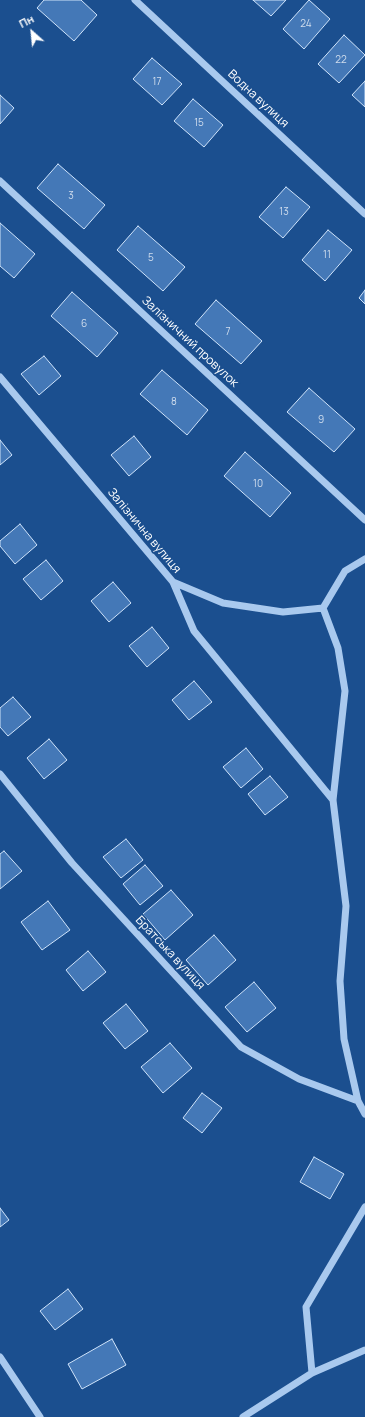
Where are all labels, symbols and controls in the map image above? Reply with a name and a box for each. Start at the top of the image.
text: Пн [16,11,36,31]
north arrow [12,12,52,52]
house number: 24 [300,18,312,30]
house number: 22 [335,54,347,66]
street label: Водна вулиця [225,67,291,131]
house number: 17 [153,76,161,88]
house number: 15 [194,117,204,129]
house number: 3 [68,190,74,202]
house number: 13 [279,206,289,218]
house number: 11 [323,249,331,261]
house number: 5 [148,252,154,264]
street label: Залізничний провулок [139,294,241,390]
house number: 6 [81,318,87,330]
house number: 7 [225,326,231,338]
house number: 8 [171,396,177,408]
house number: 9 [318,414,324,426]
house number: 10 [253,478,263,490]
street label: Залізнична вулиця [104,486,184,576]
street label: Братська вулиця [132,913,208,993]

